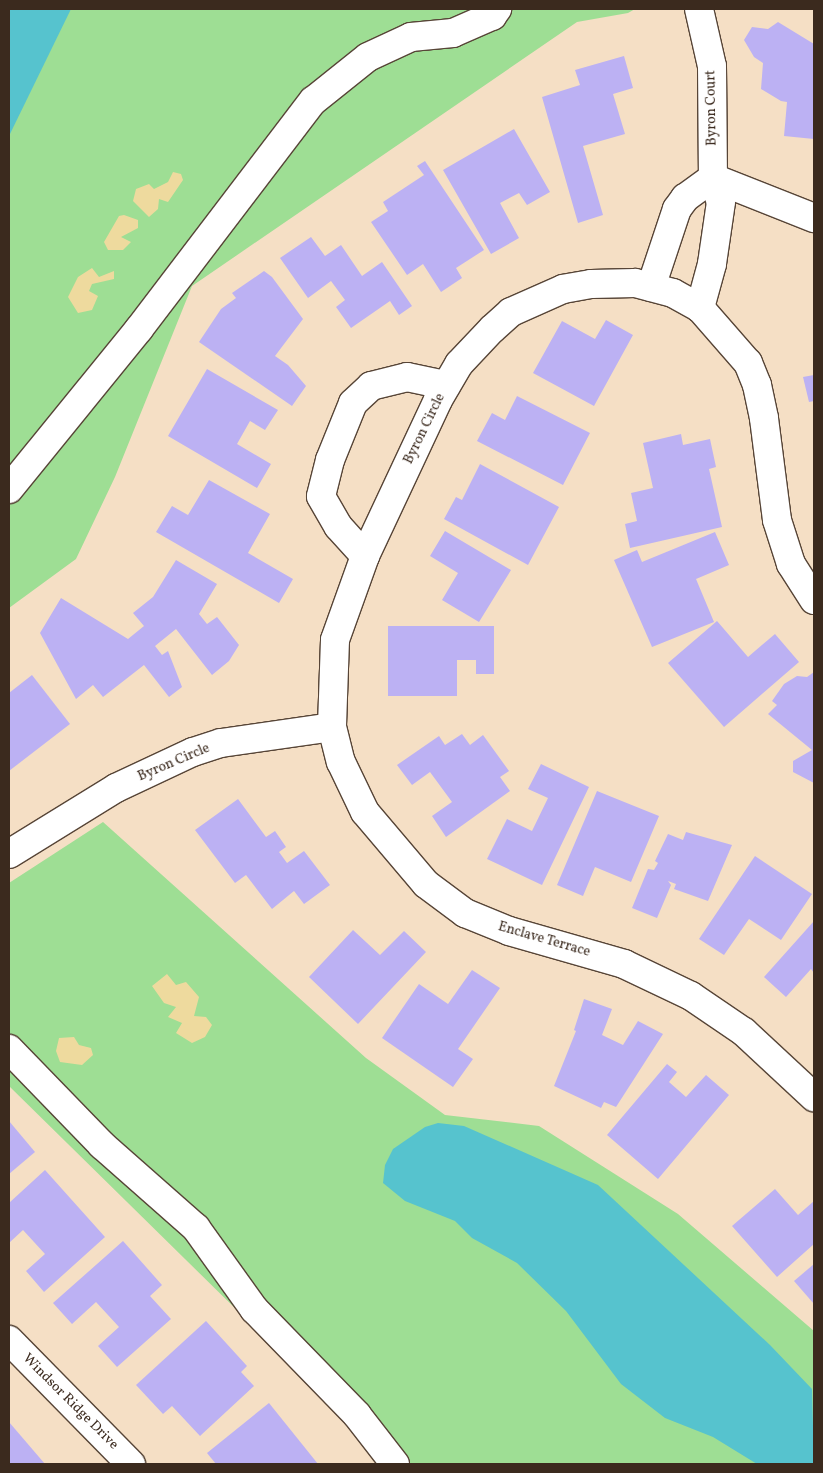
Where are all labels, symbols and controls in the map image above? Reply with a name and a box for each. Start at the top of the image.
street label: Byron Court [703,70,721,146]
street label: Byron Circle [401,391,449,467]
street label: Byron Circle [135,740,213,786]
street label: Enclave Terrace [496,919,592,961]
street label: Windsor Ridge Drive [19,1351,121,1453]

